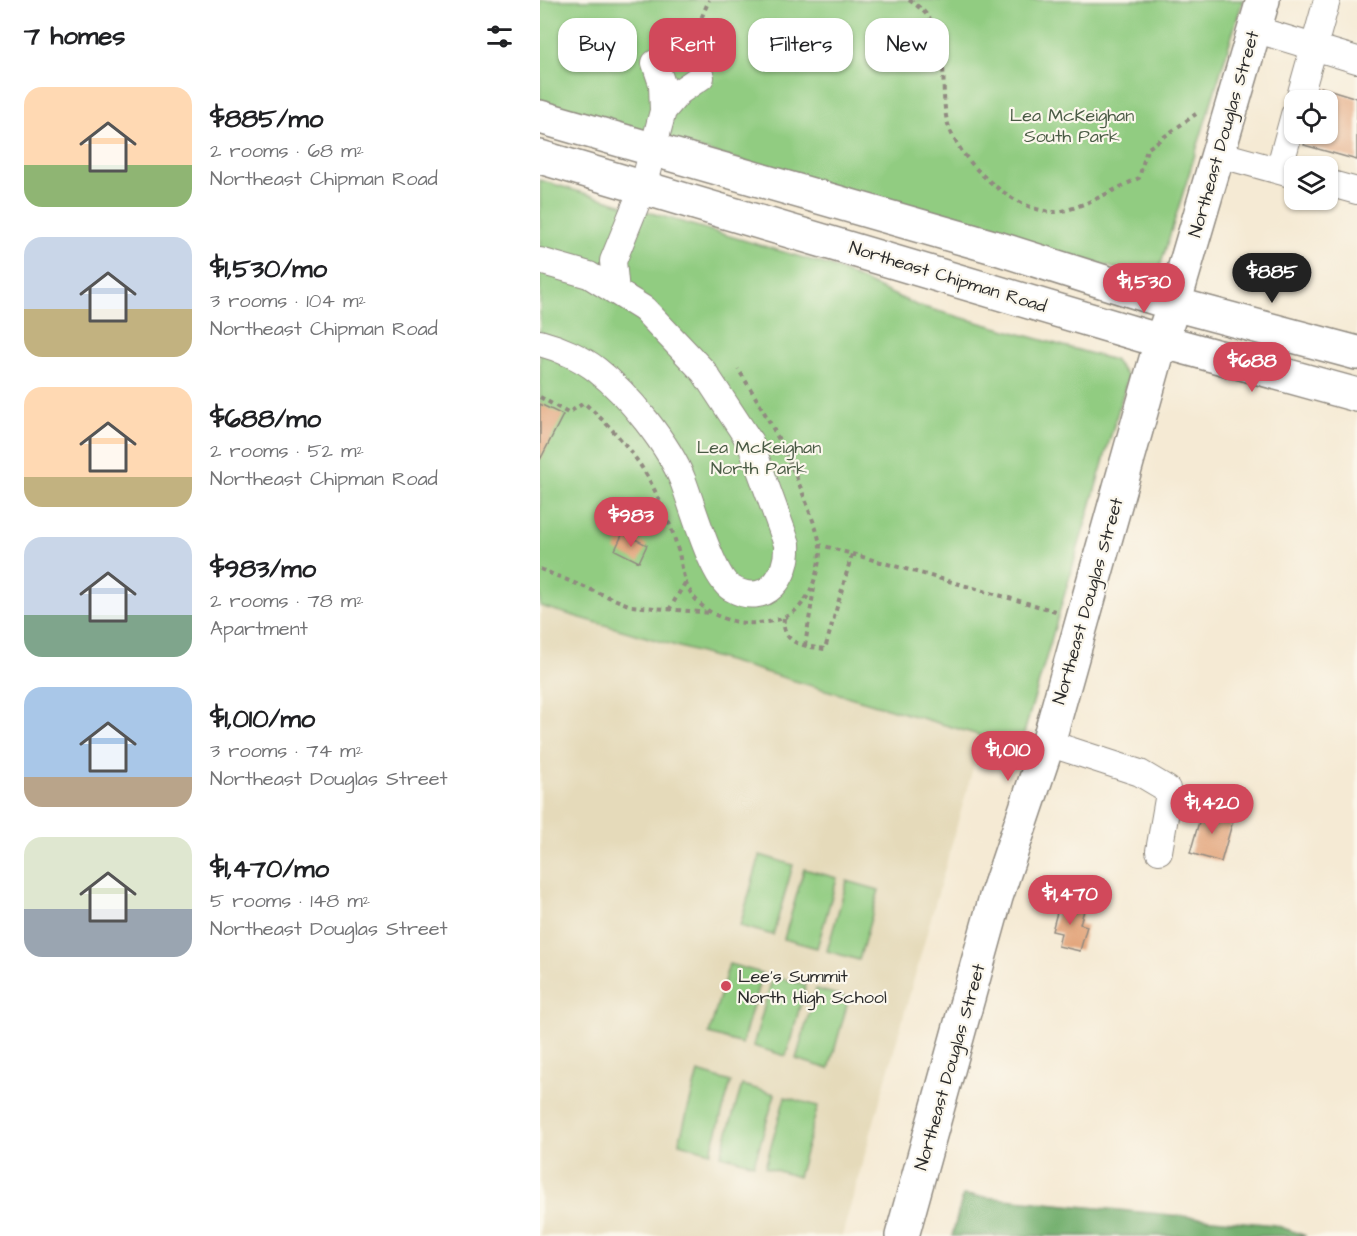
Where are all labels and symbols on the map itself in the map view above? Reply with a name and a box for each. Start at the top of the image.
street label: Northeast Douglas Street [1182,27,1267,241]
park label: Lea McKeighan South Park [1010,103,1134,149]
street label: Northeast Chipman Road [846,235,1050,319]
pin: $885 [1236,253,1308,304]
pin: $1,530 [1095,263,1193,314]
pin: $688 [1216,342,1288,393]
park label: Lea McKeighan North Park [697,435,821,481]
street label: Northeast Douglas Street [1046,494,1131,708]
pin: $983 [595,497,667,548]
pin: $1,010 [959,731,1057,782]
pin: $1,420 [1163,784,1261,835]
pin: $1,470 [1021,875,1119,926]
street label: Northeast Douglas Street [908,960,993,1174]
place label: Lee's Summit North High School [738,964,887,1011]
marker: Lee's Summit North High School [719,979,733,993]

